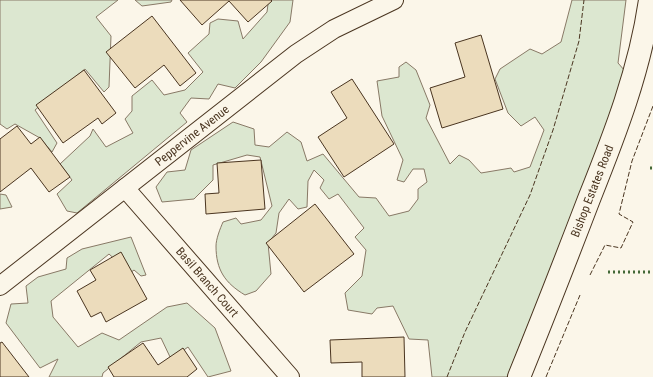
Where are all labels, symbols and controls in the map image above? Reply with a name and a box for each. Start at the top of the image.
street label: Peppervine Avenue [152,102,232,169]
street label: Bishop Estates Road [568,143,617,239]
street label: Basil Branch Court [173,244,242,320]

